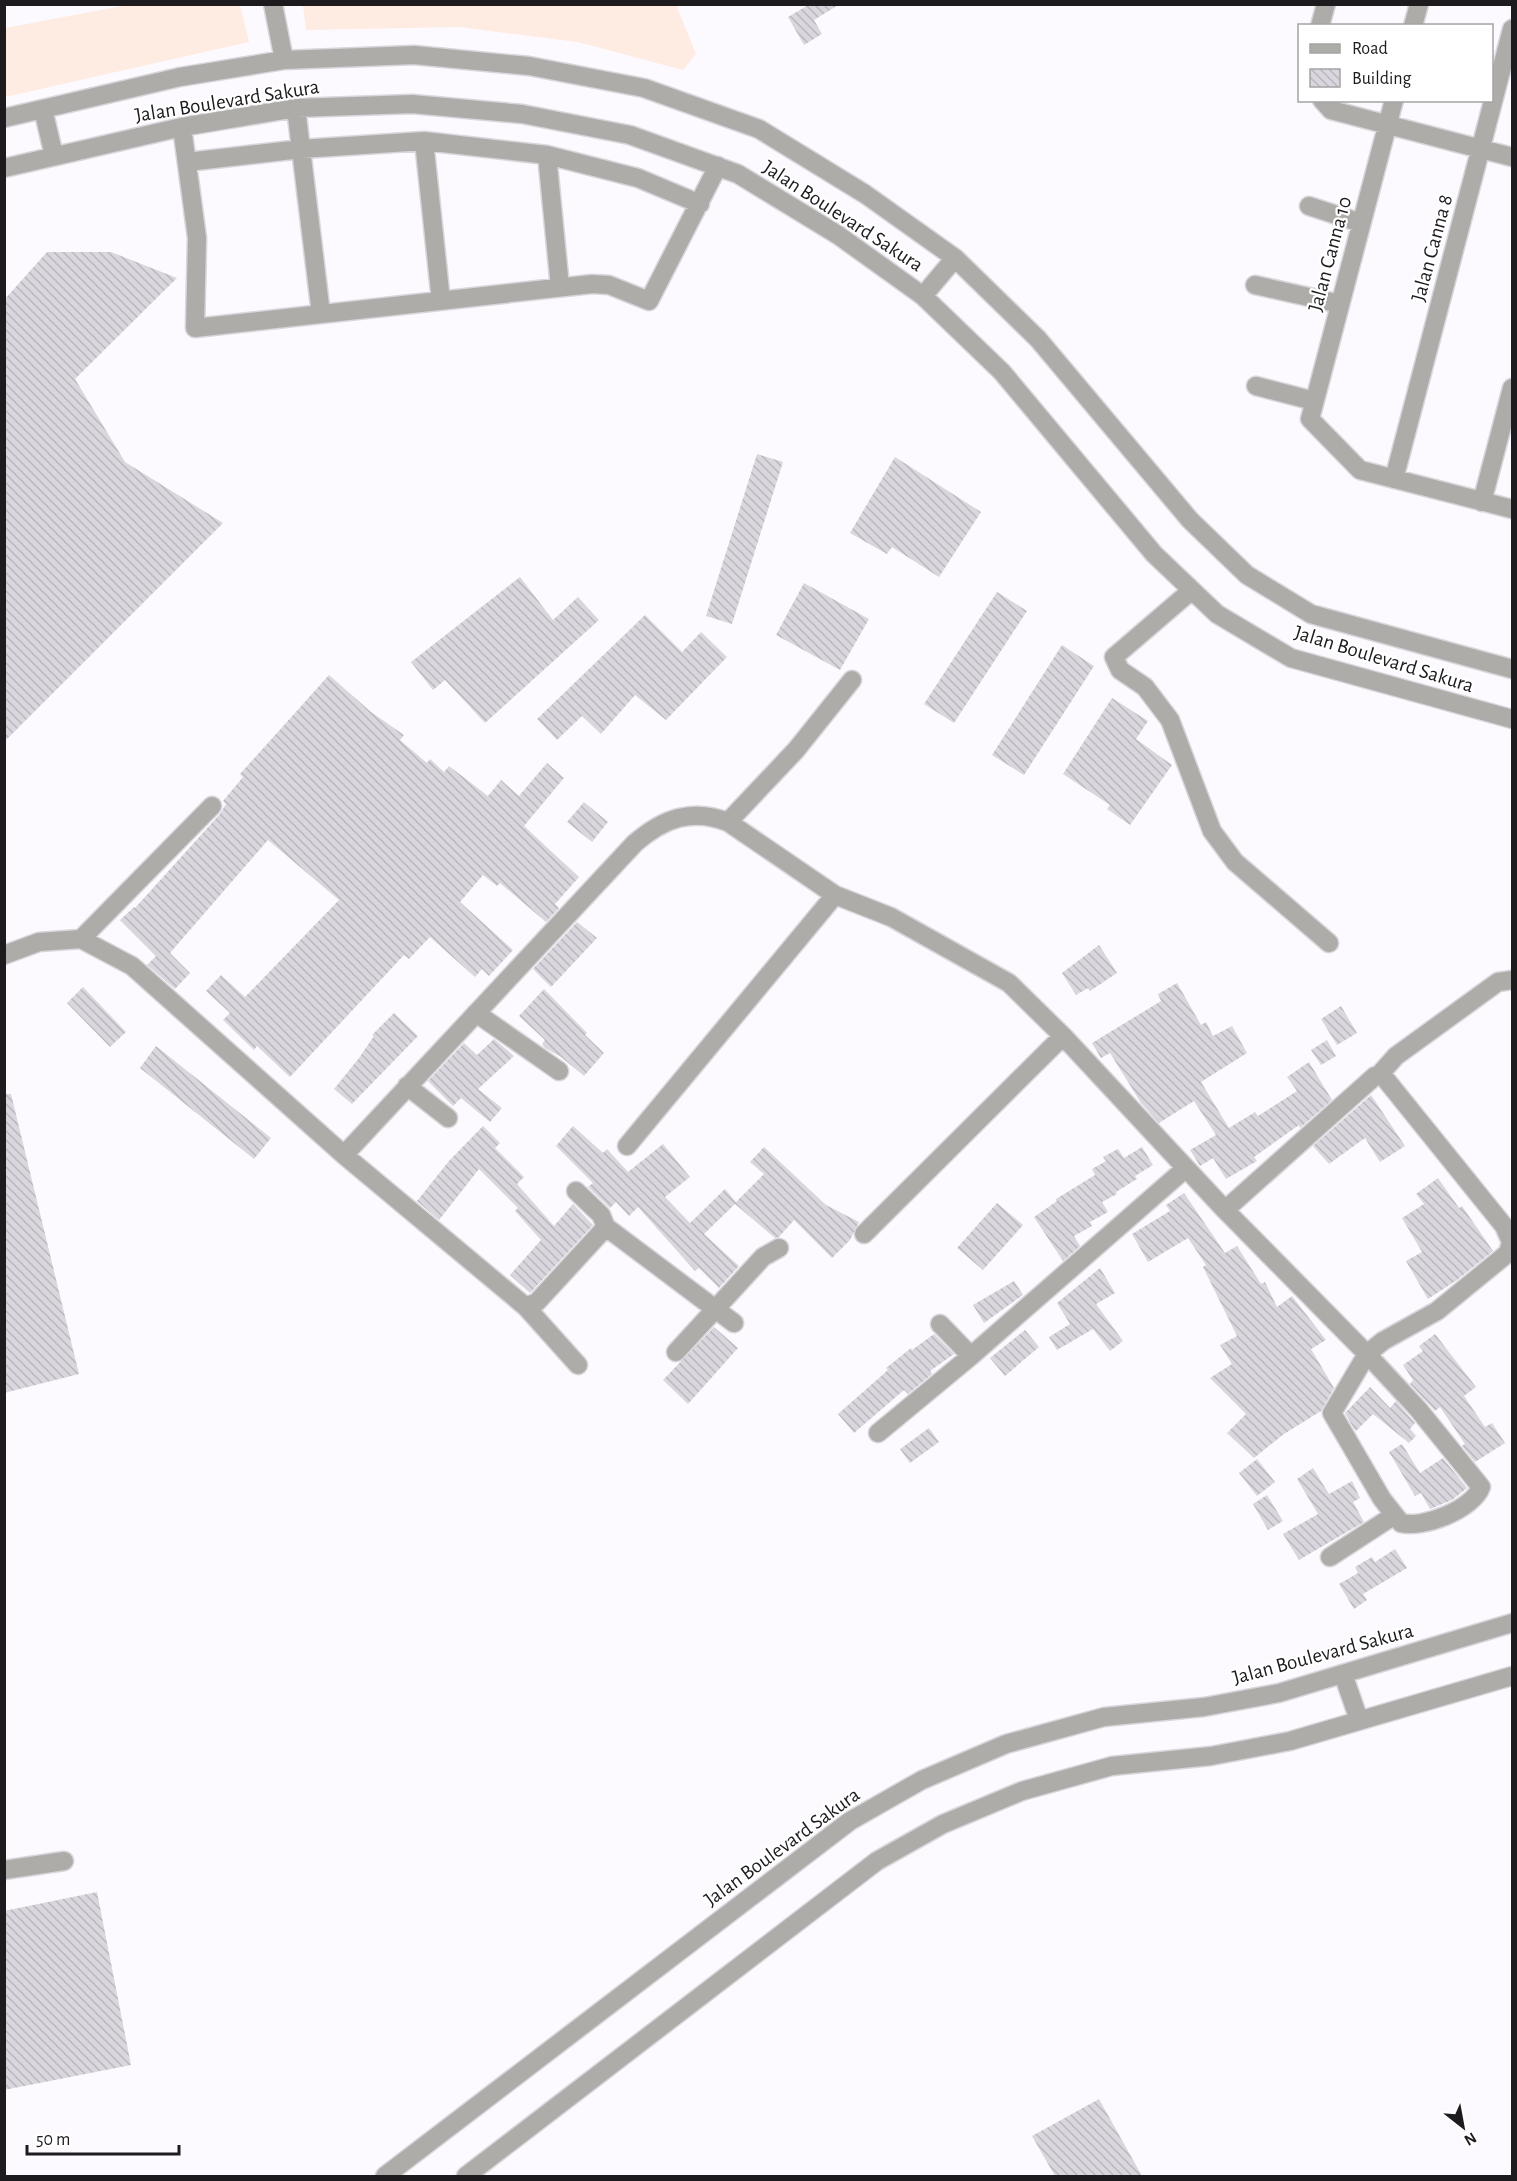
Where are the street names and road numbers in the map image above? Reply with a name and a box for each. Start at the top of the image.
street label: Jalan Boulevard Sakura [133,76,321,126]
street label: Jalan Boulevard Sakura [759,156,927,276]
street label: Jalan Canna 8 [1408,192,1456,304]
street label: Jalan Canna 10 [1305,194,1355,314]
street label: Jalan Boulevard Sakura [1292,622,1476,696]
street label: Jalan Boulevard Sakura [1230,1620,1416,1688]
street label: Jalan Boulevard Sakura [700,1784,864,1910]

